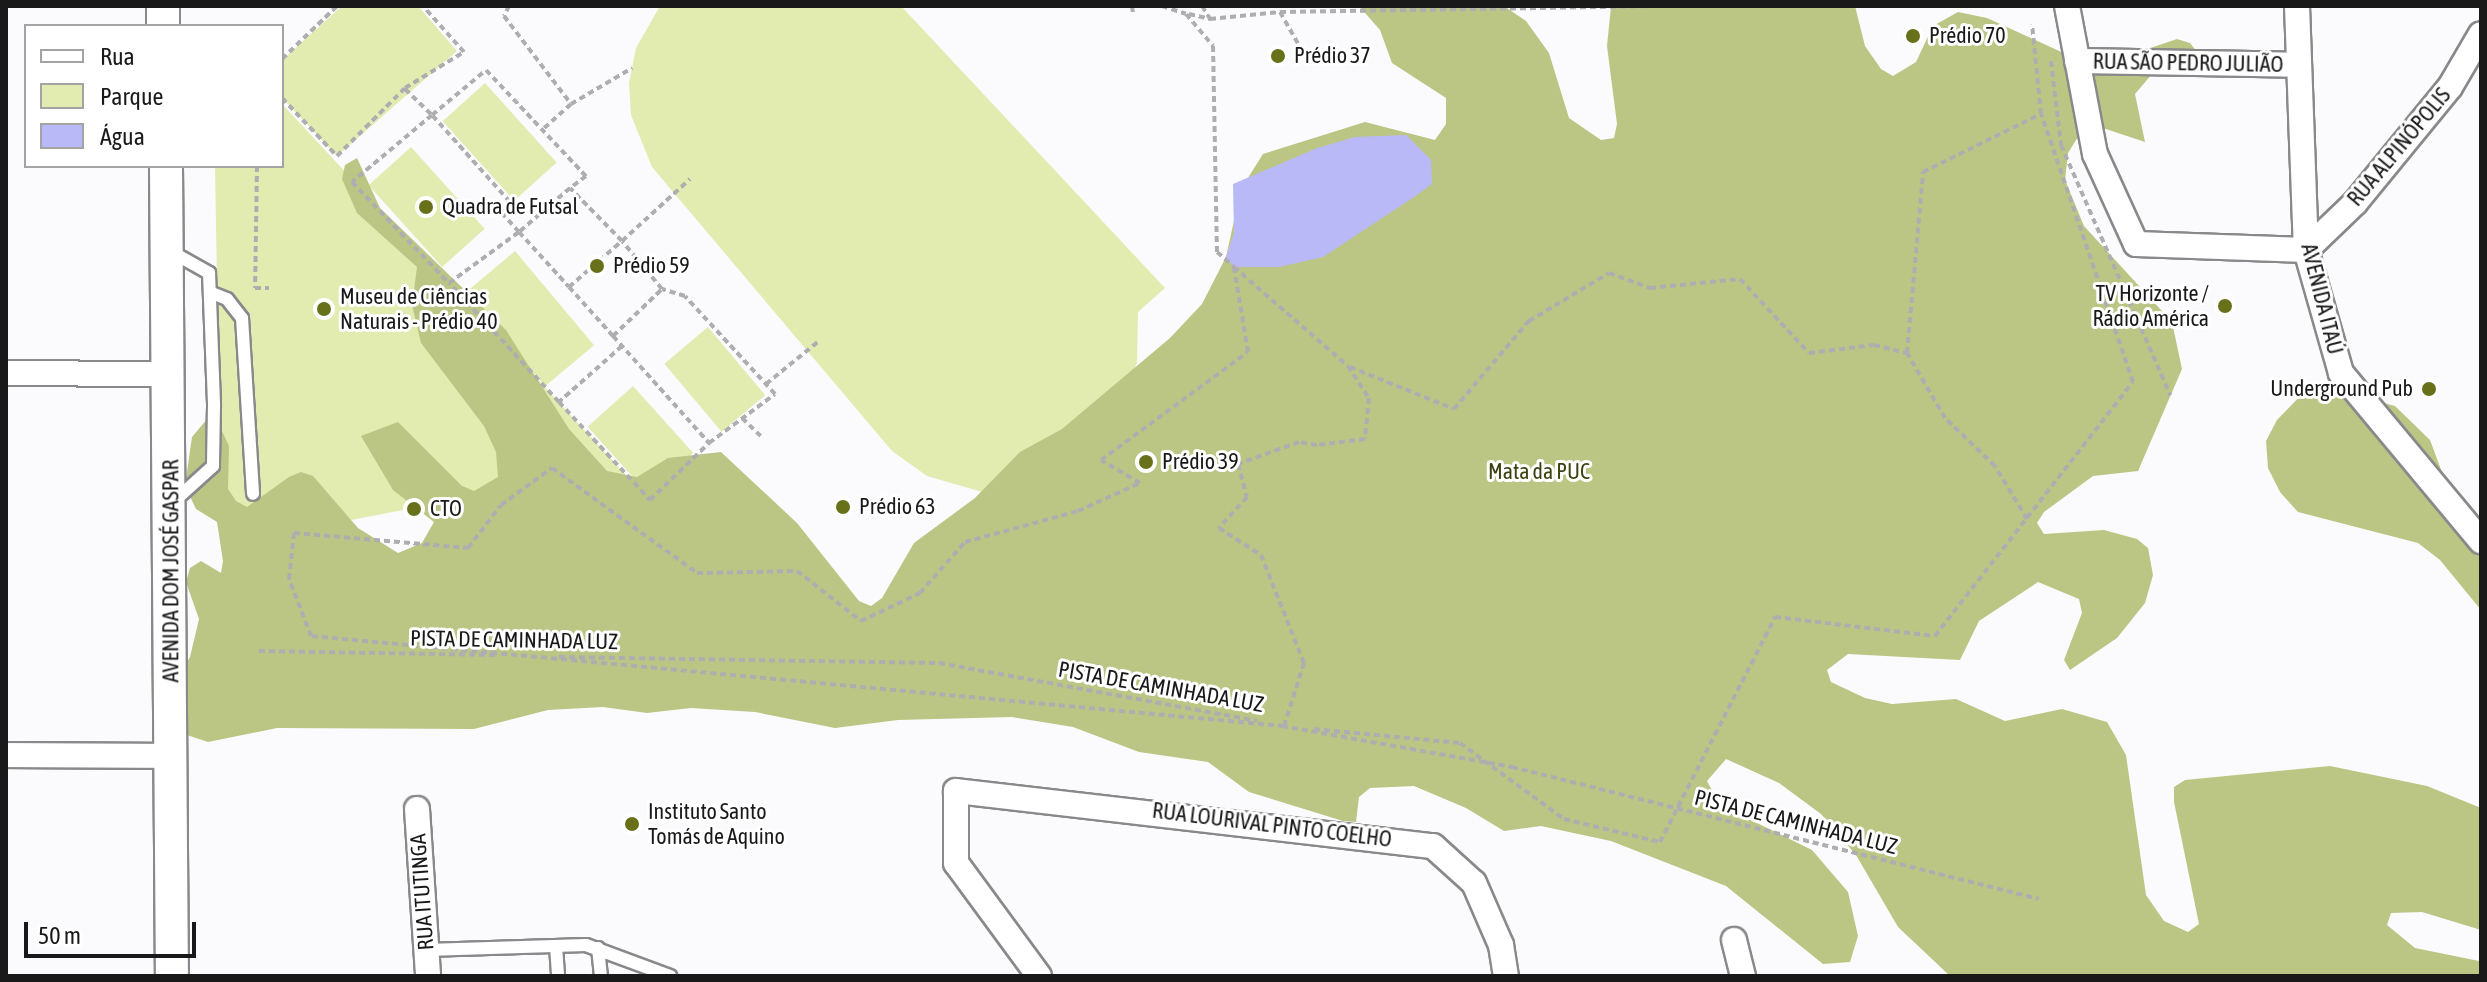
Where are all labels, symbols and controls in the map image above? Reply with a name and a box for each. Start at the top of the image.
place label: Prédio 70 [1929,23,2006,49]
legend [24,24,284,168]
marker: Prédio 70 [1904,27,1922,45]
text: Rua [100,43,135,70]
place label: Prédio 37 [1294,43,1371,69]
marker: Prédio 37 [1269,47,1287,65]
street label: RUA SÃO PEDRO JULIÃO [2093,48,2283,78]
street label: RUA ALPINÓPOLIS [2342,82,2456,212]
text: Parque [100,83,163,110]
text: Água [100,123,145,150]
place label: Quadra de Futsal [442,194,578,220]
marker: Quadra de Futsal [417,198,435,216]
street label: AVENIDA ITAÚ [2295,241,2349,357]
place label: Prédio 59 [613,253,690,279]
marker: Prédio 59 [588,257,606,275]
place label: TV Horizonte / Rádio América [2092,280,2209,332]
place label: Museu de Ciências Naturais - Prédio 40 [340,283,497,334]
marker: TV Horizonte / Rádio América [2216,297,2234,315]
marker: Museu de Ciências Naturais - Prédio 40 [315,300,333,318]
place label: Underground Pub [2270,376,2413,402]
marker: Underground Pub [2420,380,2438,398]
place label: Prédio 39 [1162,449,1239,475]
marker: Prédio 39 [1137,453,1155,471]
park label: Mata da PUC [1488,459,1590,485]
street label: AVENIDA DOM JOSÉ GASPAR [158,460,184,682]
place label: Prédio 63 [859,494,936,520]
place label: CTO [430,496,462,522]
marker: Prédio 63 [834,498,852,516]
marker: CTO [405,500,423,518]
street label: PISTA DE CAMINHADA LUZ [410,625,618,655]
street label: PISTA DE CAMINHADA LUZ [1056,656,1266,718]
street label: PISTA DE CAMINHADA LUZ [1692,784,1900,860]
street label: RUA LOURIVAL PINTO COELHO [1151,797,1393,853]
place label: Instituto Santo Tomás de Aquino [648,798,785,850]
marker: Instituto Santo Tomás de Aquino [623,815,641,833]
street label: RUA ITUTINGA [405,833,439,951]
scale bar [28,906,200,956]
text: 50 m [38,922,81,949]

